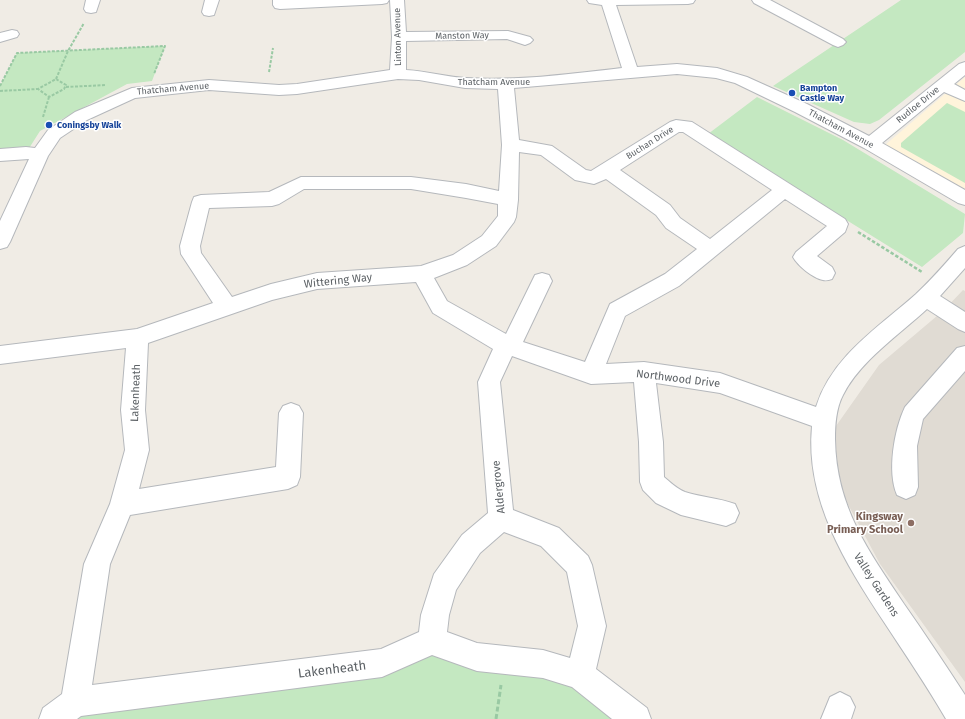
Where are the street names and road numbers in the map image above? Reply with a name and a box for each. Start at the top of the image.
street label: Linton Avenue [392,8,404,66]
street label: Manston Way [435,30,489,42]
street label: Thatcham Avenue [458,77,530,87]
street label: Thatcham Avenue [136,80,210,98]
street label: Rudloe Drive [894,84,942,126]
street label: Thatcham Avenue [807,107,875,151]
street label: Buchan Drive [624,124,676,162]
street label: Wittering Way [303,271,373,291]
street label: Lakenheath [128,364,144,422]
street label: Northwood Drive [635,367,721,391]
street label: Aldergrove [490,460,508,514]
street label: Valley Gardens [851,551,901,619]
street label: Lakenheath [297,658,367,682]

